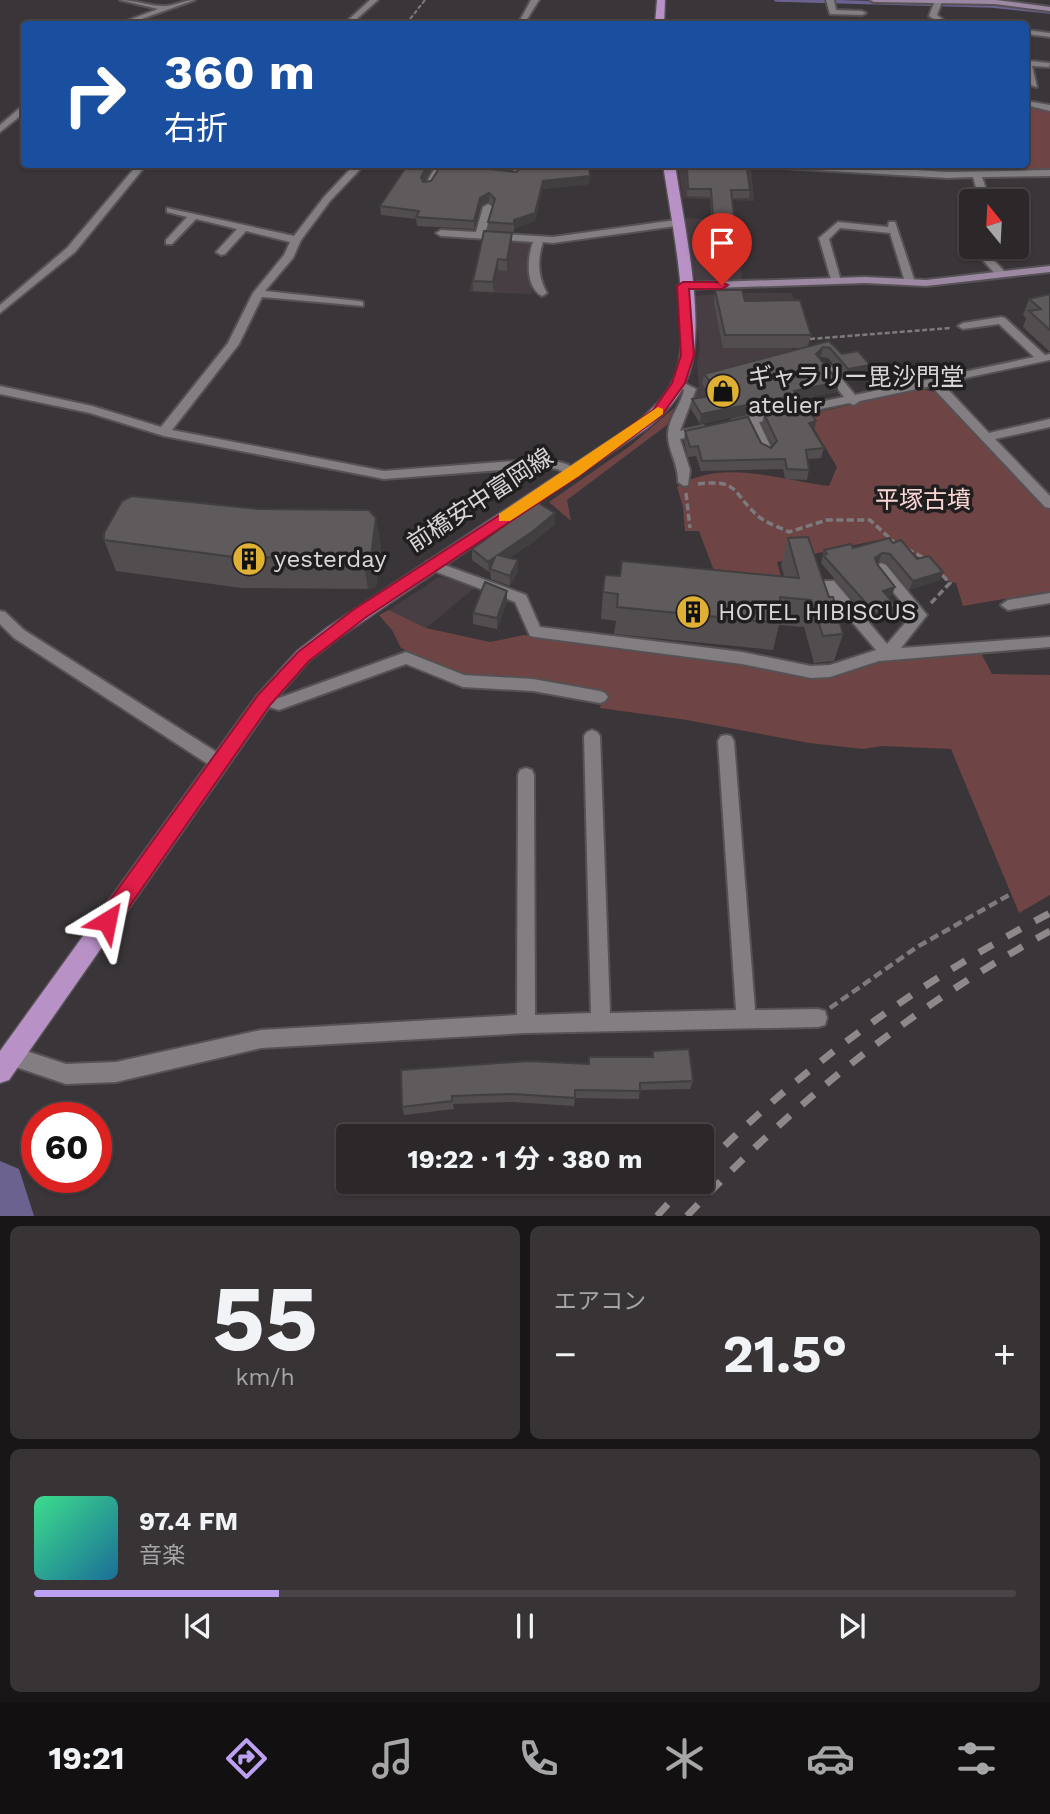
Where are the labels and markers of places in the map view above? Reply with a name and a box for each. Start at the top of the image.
pin [692,213,752,285]
place label: ギャラリー毘沙門堂 atelier [748,363,964,419]
shop icon: ギャラリー毘沙門堂 atelier [704,372,742,410]
building icon: yesterday [230,540,268,578]
place label: yesterday [274,545,387,573]
building icon: HOTEL HIBISCUS [674,593,712,631]
place label: HOTEL HIBISCUS [718,598,916,626]

